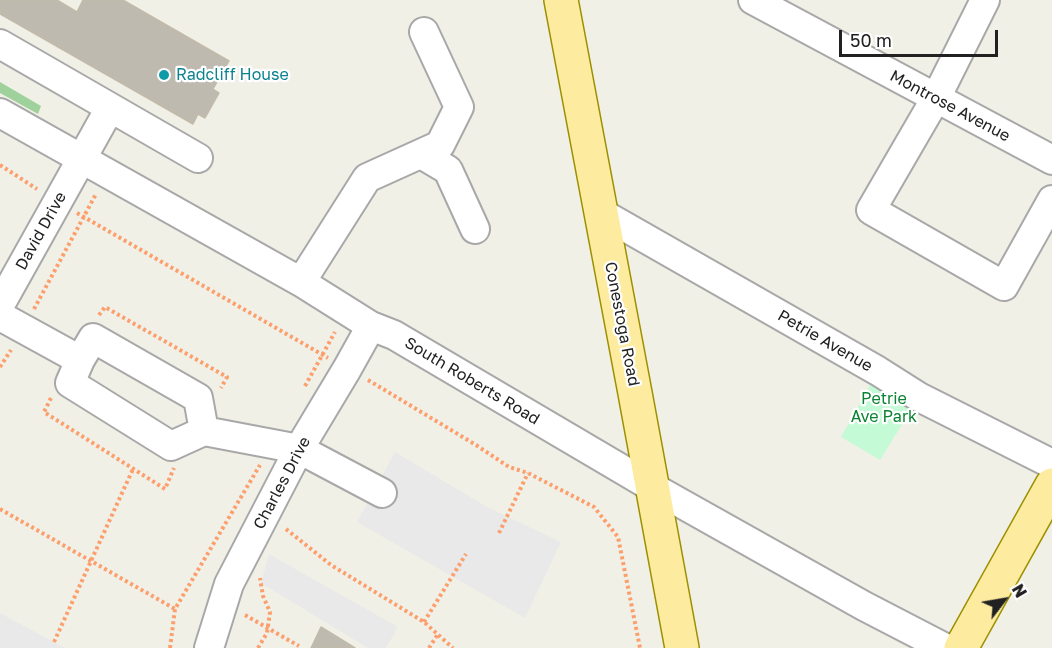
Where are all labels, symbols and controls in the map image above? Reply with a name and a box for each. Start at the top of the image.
scale bar [842,18,1001,56]
text: 50 m [850,29,892,51]
place label: Radcliff House [176,65,289,85]
street label: Montrose Avenue [887,66,1013,146]
marker: Radcliff House [157,68,171,82]
street label: David Drive [12,188,70,274]
street label: Conestoga Road [601,260,643,388]
street label: Petrie Avenue [774,306,876,376]
street label: South Roberts Road [401,333,543,429]
park label: Petrie Ave Park [851,389,917,427]
street label: Charles Drive [249,433,315,533]
north arrow [974,570,1034,630]
text: N [1008,580,1031,601]

